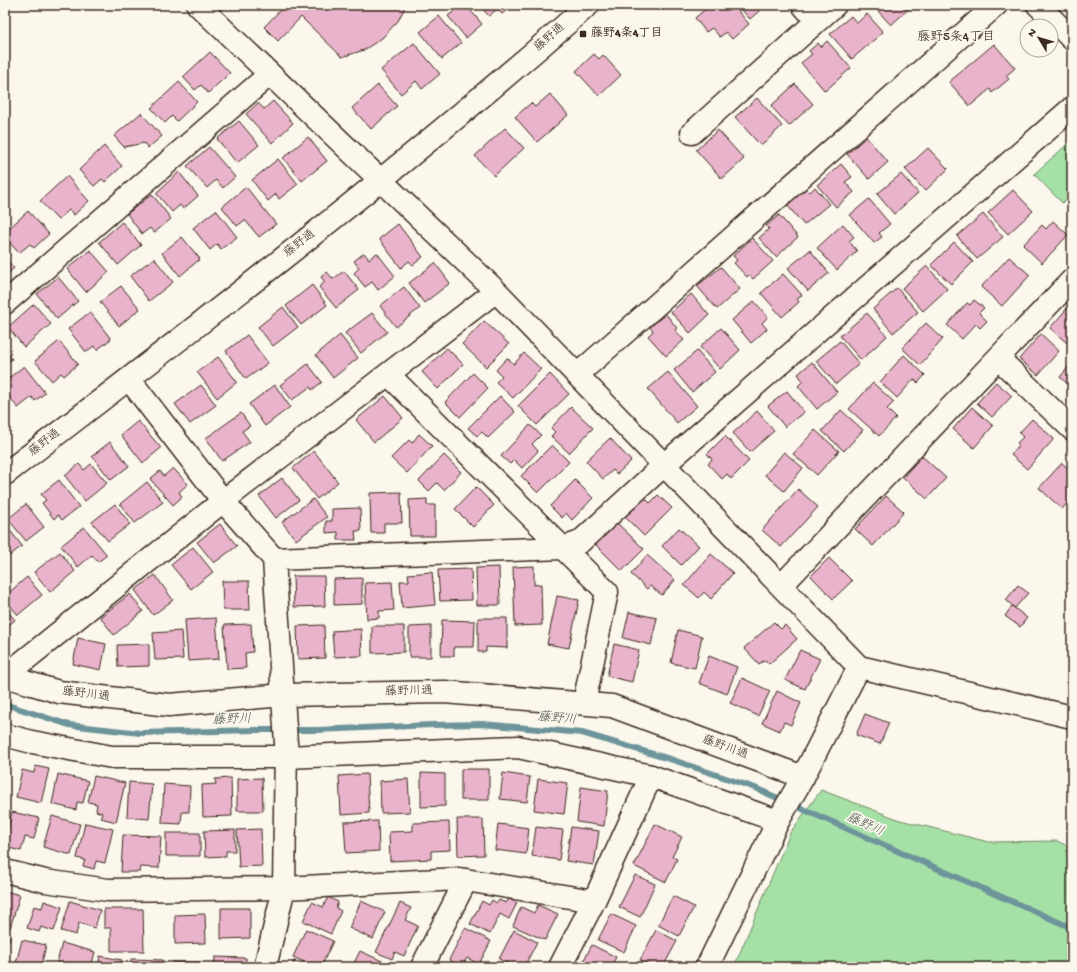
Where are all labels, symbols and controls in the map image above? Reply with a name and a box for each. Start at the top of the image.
north arrow [1019,18,1059,58]
street label: 藤野通 [531,20,568,55]
place label: 藤野4条4丁目 [591,26,662,41]
text: N [1026,27,1040,40]
marker: 藤野4条4丁目 [578,29,588,39]
district label: 藤野5条4丁目 [917,29,995,45]
street label: 藤野通 [281,227,318,261]
street label: 藤野通 [26,426,63,460]
street label: 藤野川通 [61,684,111,705]
street label: 藤野川通 [385,684,433,699]
water label: 藤野川 [537,709,577,728]
water label: 藤野川 [212,711,252,728]
street label: 藤野川通 [700,732,750,763]
water label: 藤野川 [844,809,886,840]

